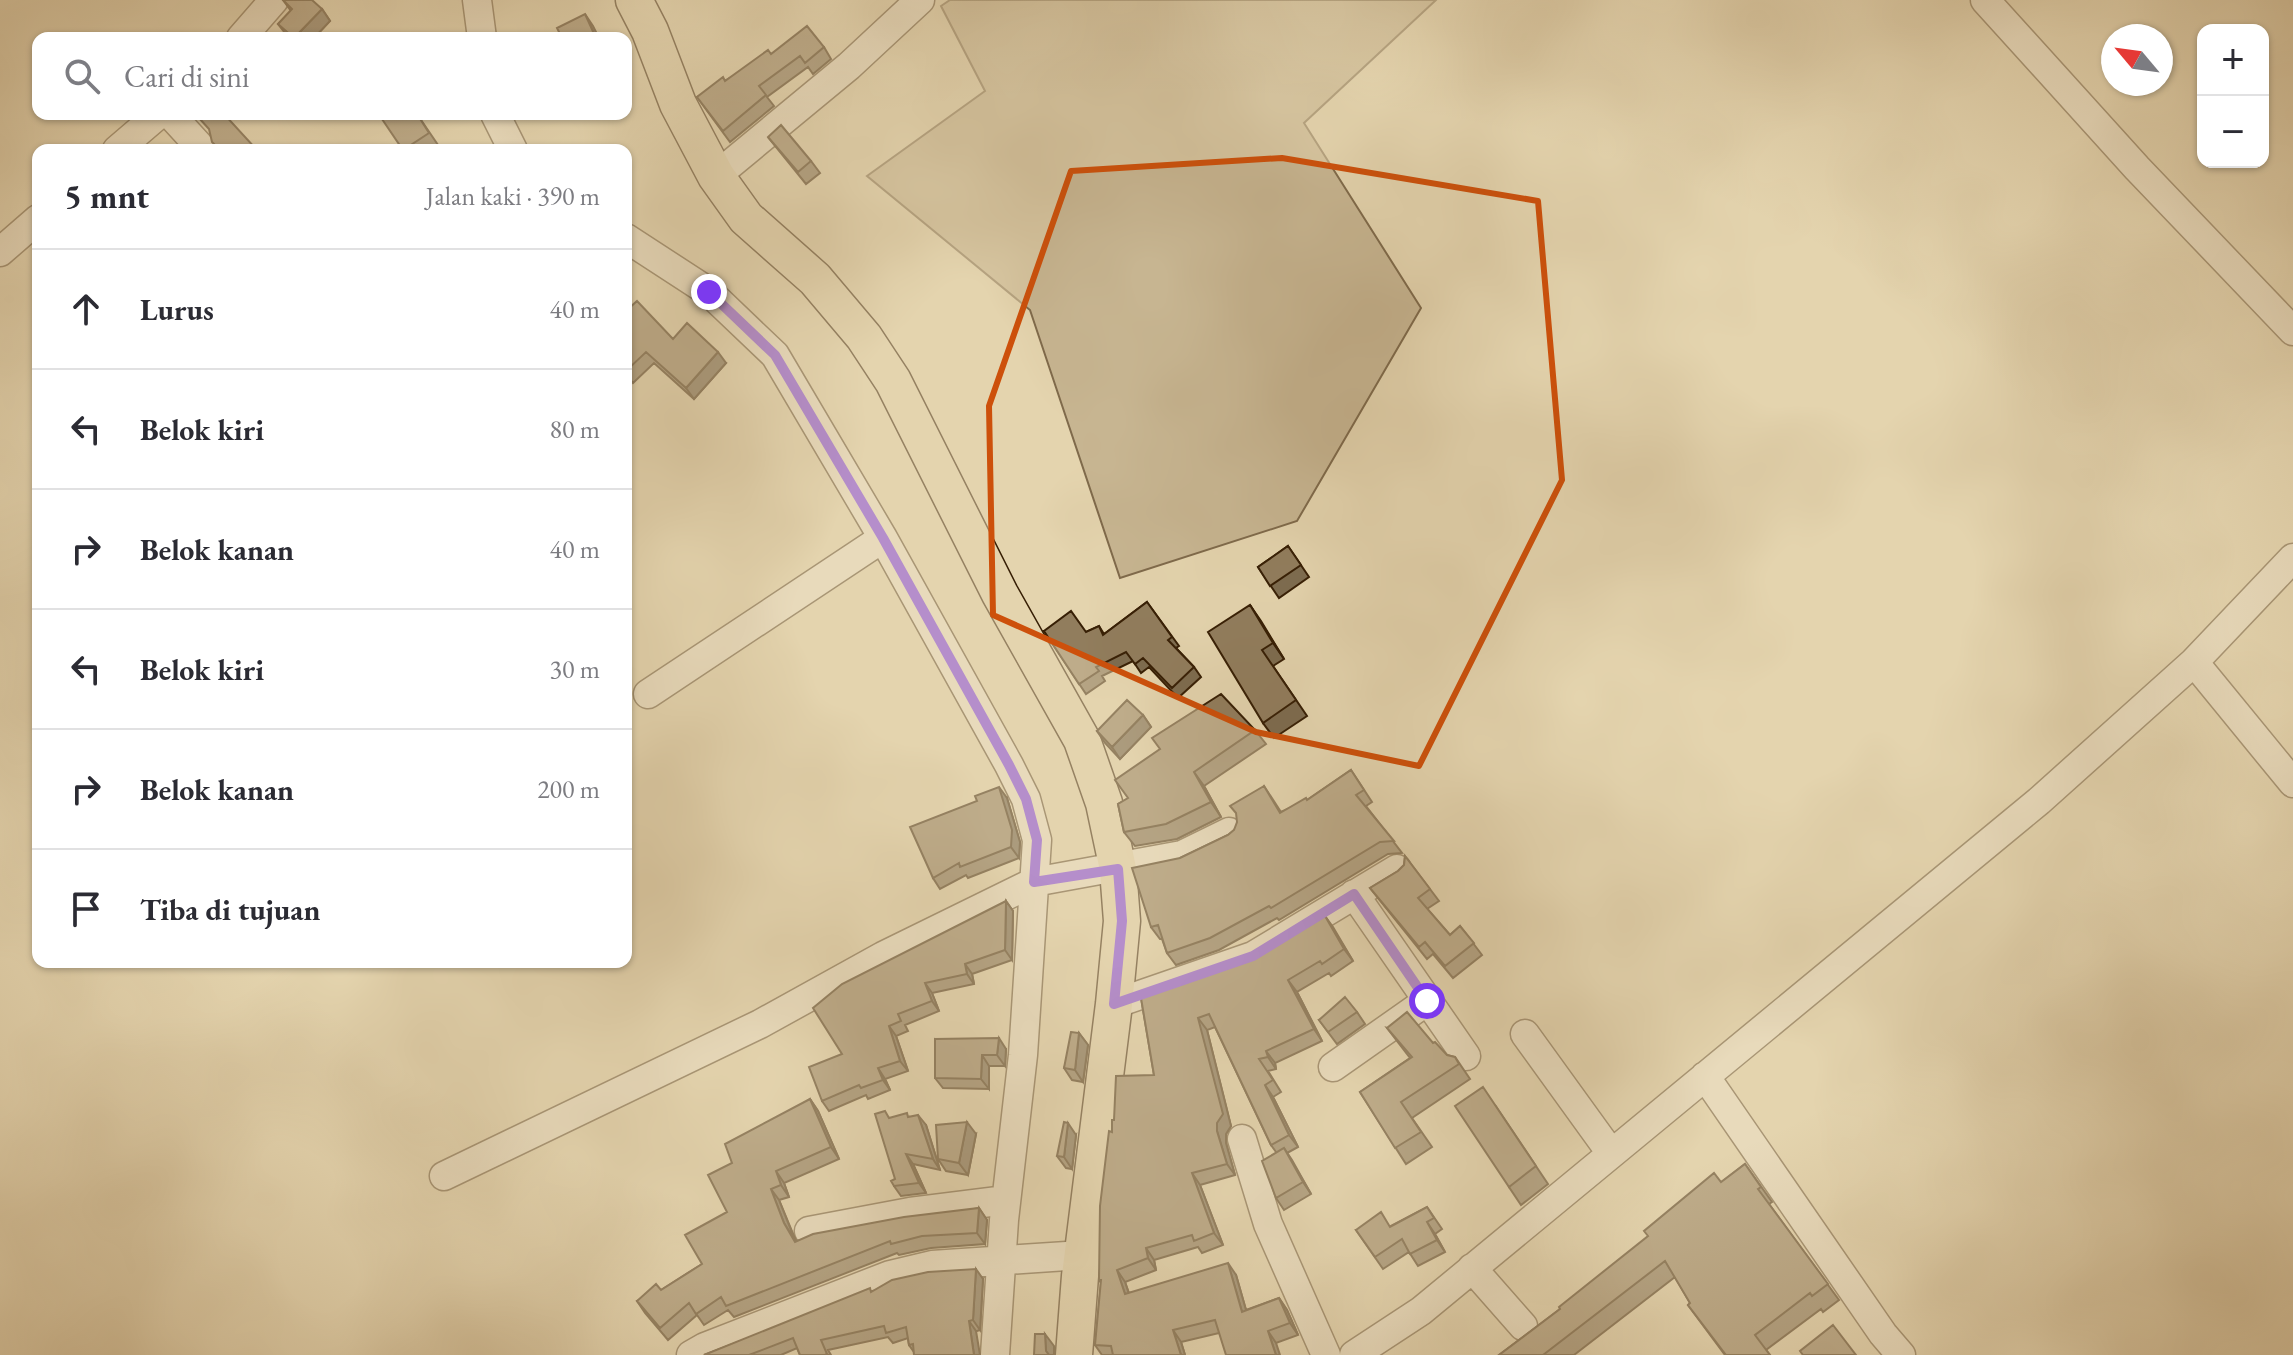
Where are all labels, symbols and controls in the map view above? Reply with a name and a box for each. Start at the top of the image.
north arrow [2101,24,2173,96]
map controls [2197,24,2269,168]
button: + [2197,24,2269,96]
search box [32,32,632,120]
icon: search [60,54,104,98]
text: Cari di sini [124,57,249,96]
button: − [2197,96,2269,168]
text: 5 mnt [64,174,149,218]
text: Jalan kaki · 390 m [426,179,600,213]
route end [691,274,727,310]
icon: ahead [64,287,108,331]
text: Lurus [140,290,214,329]
text: 40 m [550,292,600,326]
icon: left [64,407,108,451]
text: Belok kiri [140,410,264,449]
text: 80 m [550,412,600,446]
icon: right [64,527,108,571]
text: Belok kanan [140,530,294,569]
text: 40 m [550,532,600,566]
icon: left [64,647,108,691]
text: Belok kiri [140,650,264,689]
text: 30 m [550,652,600,686]
icon: right [64,767,108,811]
text: Belok kanan [140,770,294,809]
text: 200 m [537,772,600,806]
icon: arrive [64,887,108,931]
text: Tiba di tujuan [140,890,320,929]
route start [1409,983,1445,1019]

